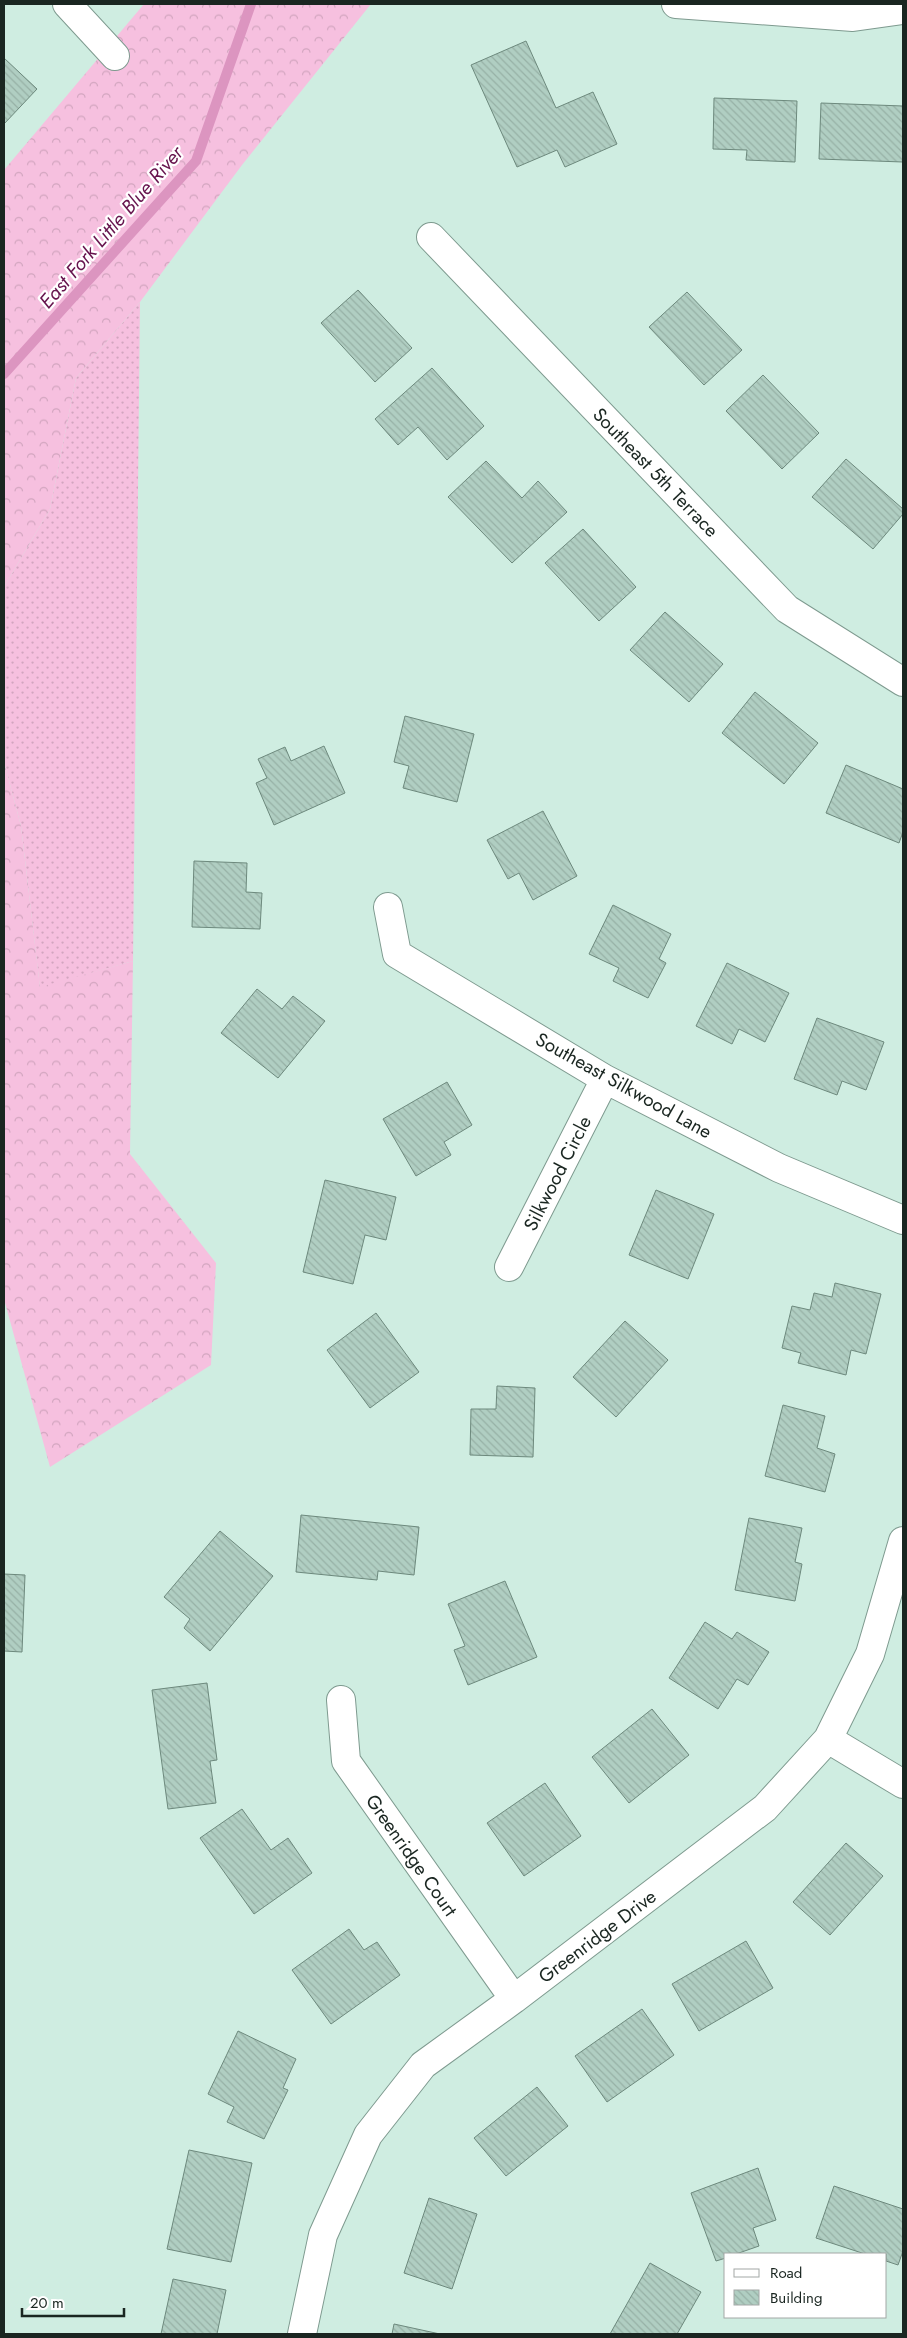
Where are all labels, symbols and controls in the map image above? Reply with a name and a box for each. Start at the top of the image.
water label: East Fork Little Blue River [33,139,191,315]
street label: Southeast 5th Terrace [587,402,725,543]
street label: Southeast Silkwood Lane [531,1026,717,1145]
street label: Silkwood Circle [517,1111,598,1235]
street label: Greenridge Court [359,1789,464,1922]
street label: Greenridge Drive [533,1883,662,1990]
legend [724,2253,887,2318]
text: Road [770,2262,802,2284]
scale bar [22,2286,125,2318]
text: Building [770,2287,822,2309]
text: 20 m [30,2292,64,2314]

